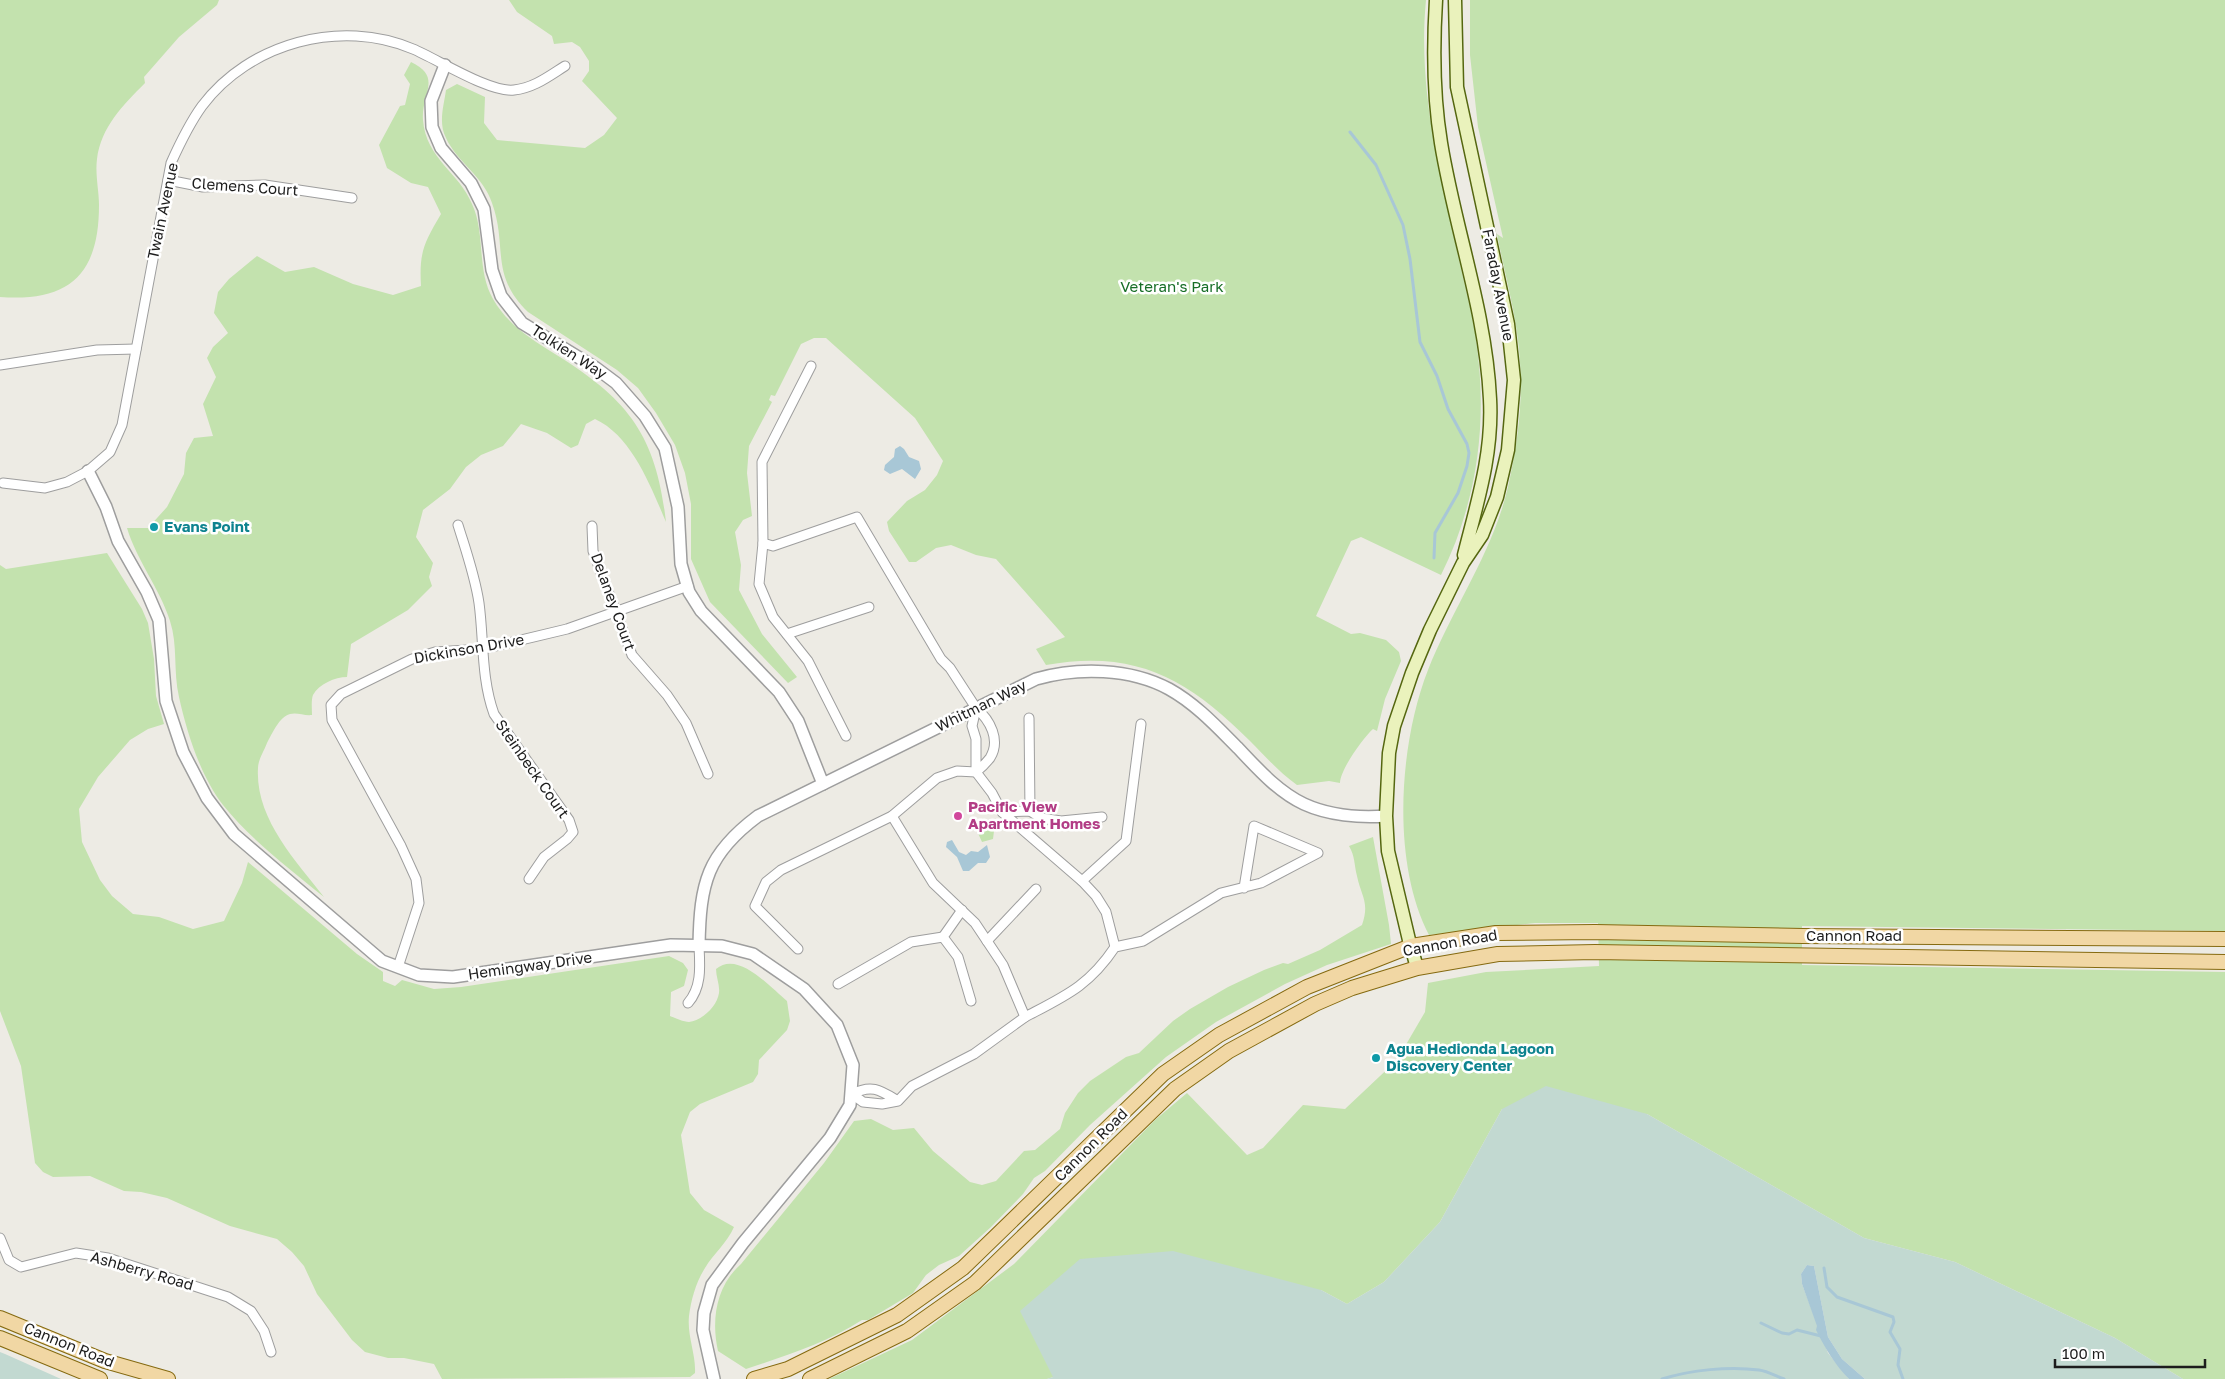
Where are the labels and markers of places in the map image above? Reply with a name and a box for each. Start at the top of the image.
place label: Evans Point [164,517,250,535]
marker: Evans Point [148,521,160,533]
place label: Pacific View Apartment Homes [968,797,1100,832]
marker: Pacific View Apartment Homes [952,810,964,822]
place label: Agua Hedionda Lagoon Discovery Center [1386,1039,1554,1074]
marker: Agua Hedionda Lagoon Discovery Center [1370,1052,1382,1064]

